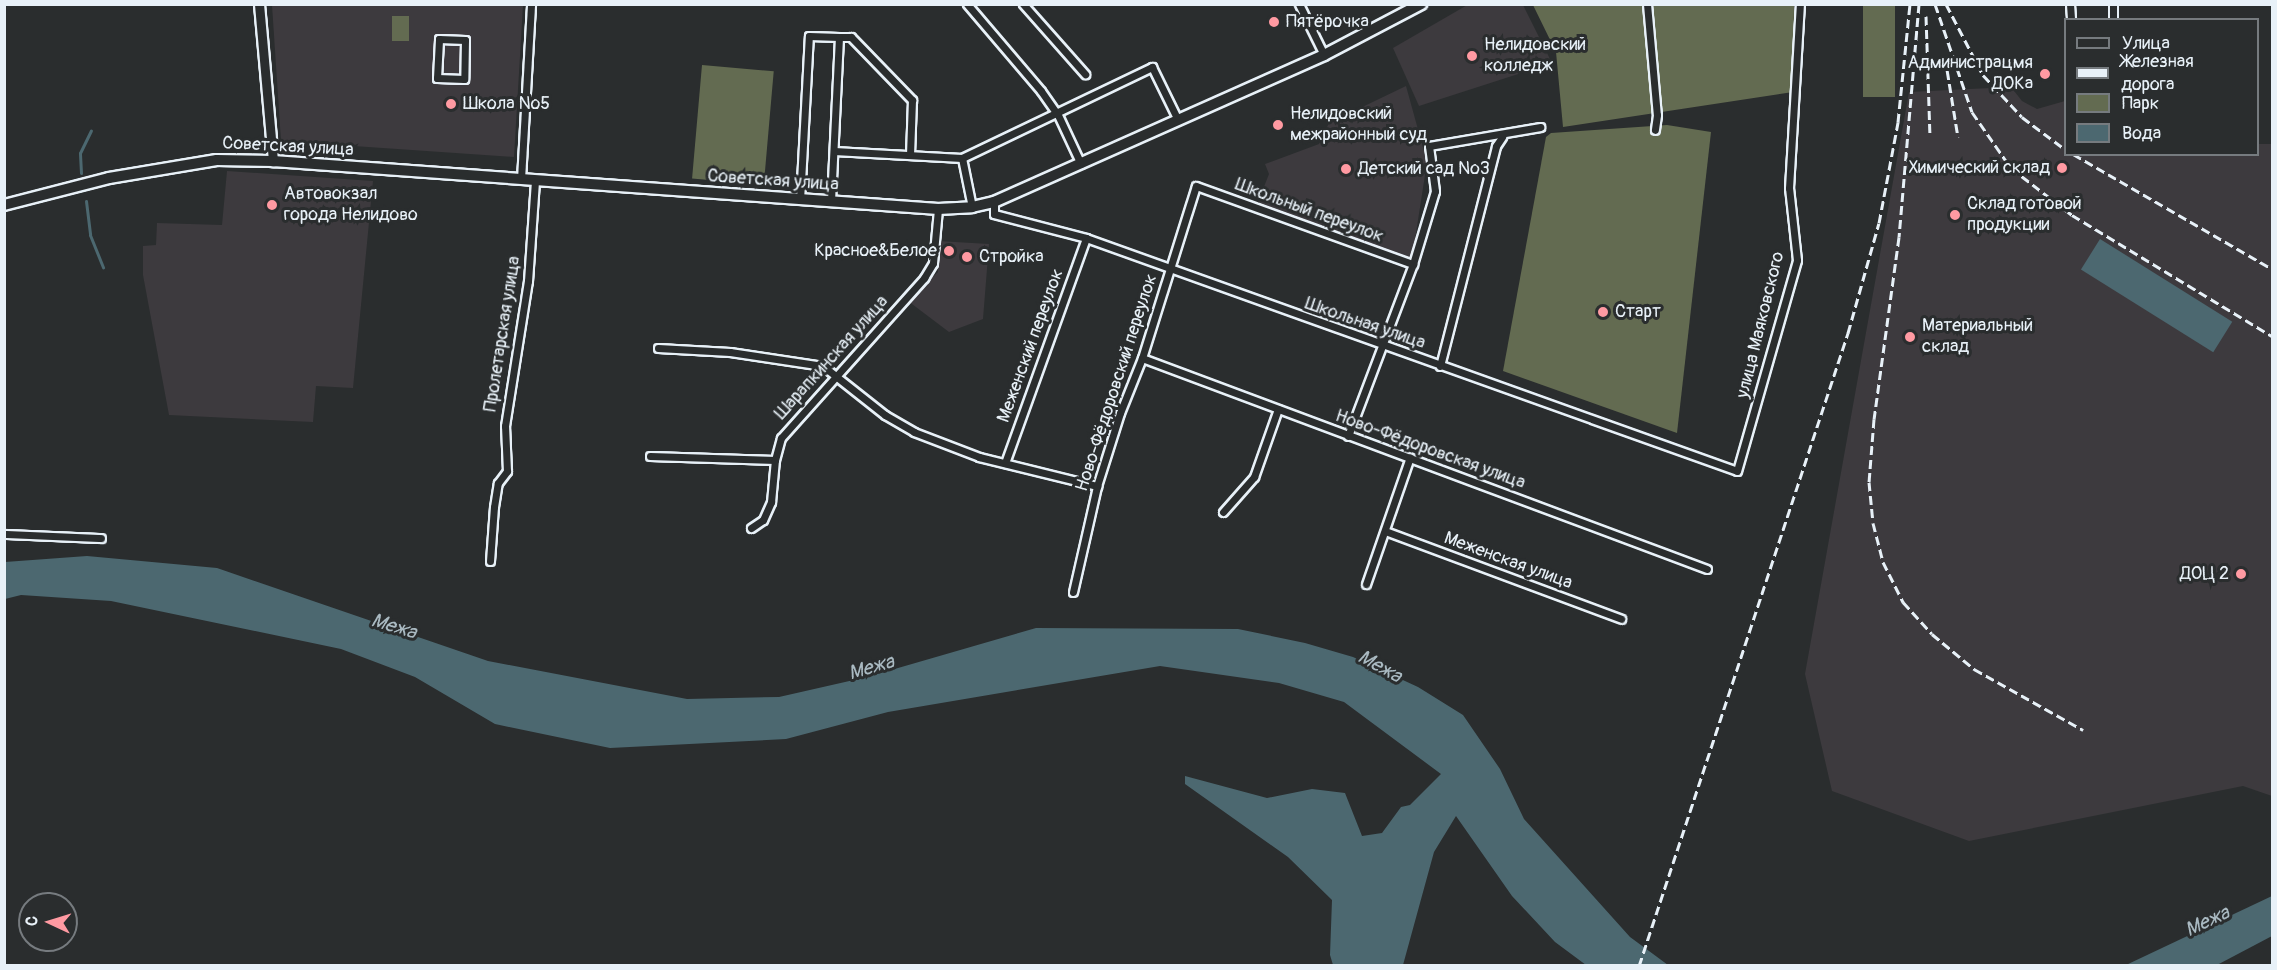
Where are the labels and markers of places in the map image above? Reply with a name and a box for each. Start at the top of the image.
place label: Пятёрочка [1286,11,1369,33]
marker: Пятёрочка [1267,15,1281,29]
place label: Нелидовский колледж [1484,35,1586,78]
marker: Нелидовский колледж [1465,49,1479,63]
place label: Администрацмя ДОКа [1907,53,2033,96]
marker: Администрацмя ДОКа [2038,67,2052,81]
place label: Школа №5 [463,93,550,115]
marker: Школа №5 [444,97,458,111]
place label: Нелидовский межрайонный суд [1290,104,1427,146]
marker: Нелидовский межрайонный суд [1271,118,1285,132]
place label: Химический склад [1908,157,2050,179]
place label: Детский сад №3 [1358,158,1490,180]
marker: Химический склад [2055,161,2069,175]
marker: Детский сад №3 [1339,162,1353,176]
place label: Автовокзал города Нелидово [284,184,418,226]
place label: Склад готовой продукции [1967,194,2082,236]
marker: Автовокзал города Нелидово [265,198,279,212]
marker: Склад готовой продукции [1948,208,1962,222]
place label: Красное&Белое [814,240,937,262]
marker: Красное&Белое [942,244,956,258]
place label: Стройка [979,246,1044,268]
marker: Стройка [960,250,974,264]
place label: Старт [1615,301,1661,323]
marker: Старт [1596,305,1610,319]
place label: Материальный склад [1922,316,2033,358]
marker: Материальный склад [1903,330,1917,344]
place label: ДОЦ 2 [2180,563,2229,585]
marker: ДОЦ 2 [2234,567,2248,581]

